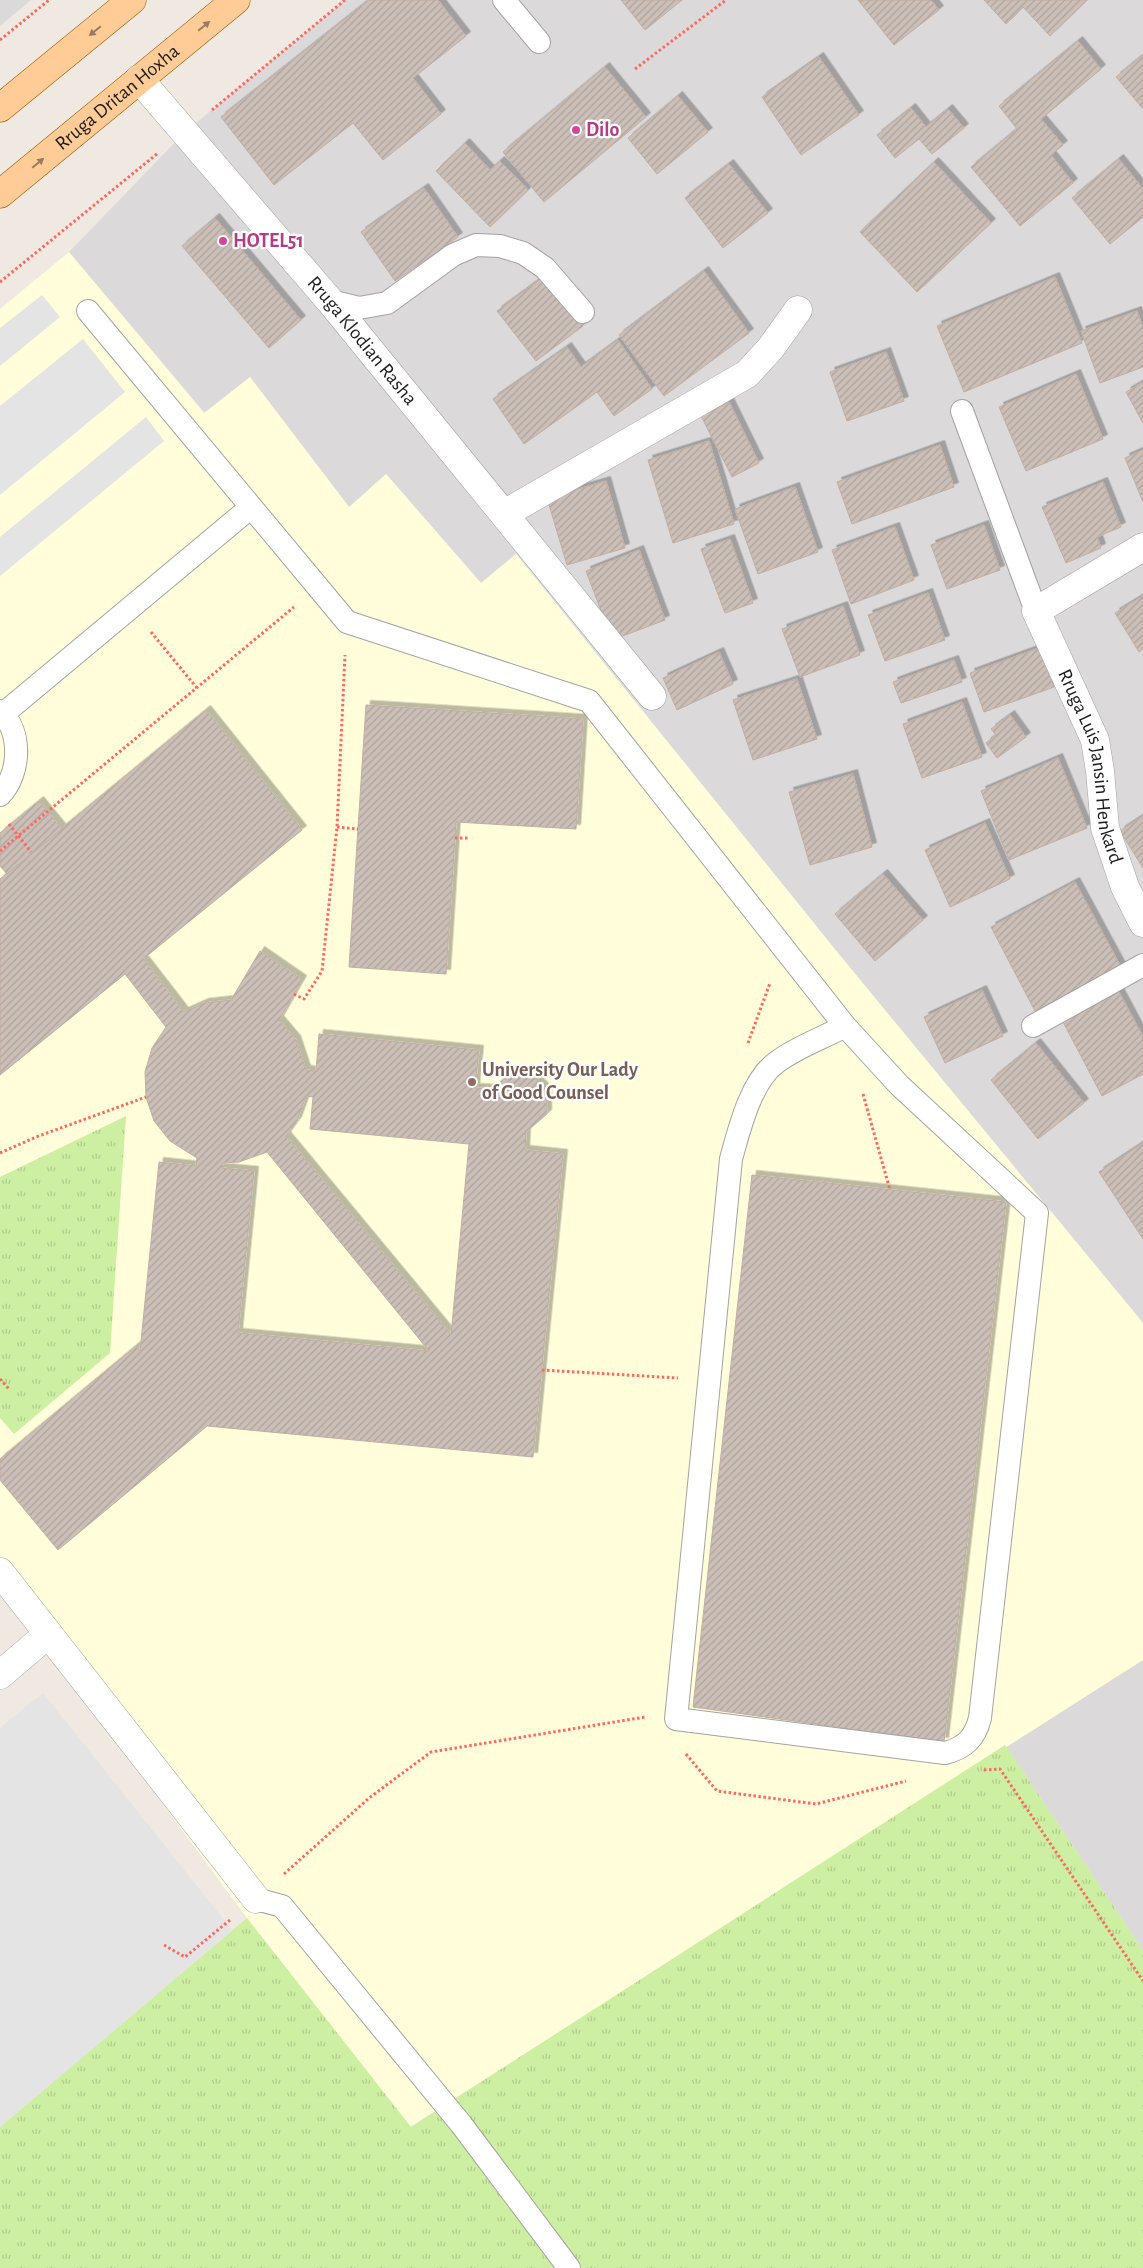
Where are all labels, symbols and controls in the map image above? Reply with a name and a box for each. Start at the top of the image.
one-way arrow [197,21,210,32]
one-way arrow [88,25,101,36]
street label: Rruga Dritan Hoxha [52,41,183,154]
place label: Dilo [586,120,620,140]
marker: Dilo [570,124,582,136]
one-way arrow [31,157,44,168]
place label: HOTEL51 [233,231,304,251]
marker: HOTEL51 [217,235,229,247]
street label: Rruga Klodian Rasha [304,273,421,409]
street label: Rruga Luis Jansin Henkard [1054,666,1126,866]
place label: University Our Lady of Good Counsel [482,1060,638,1103]
marker: University Our Lady of Good Counsel [466,1076,478,1088]

